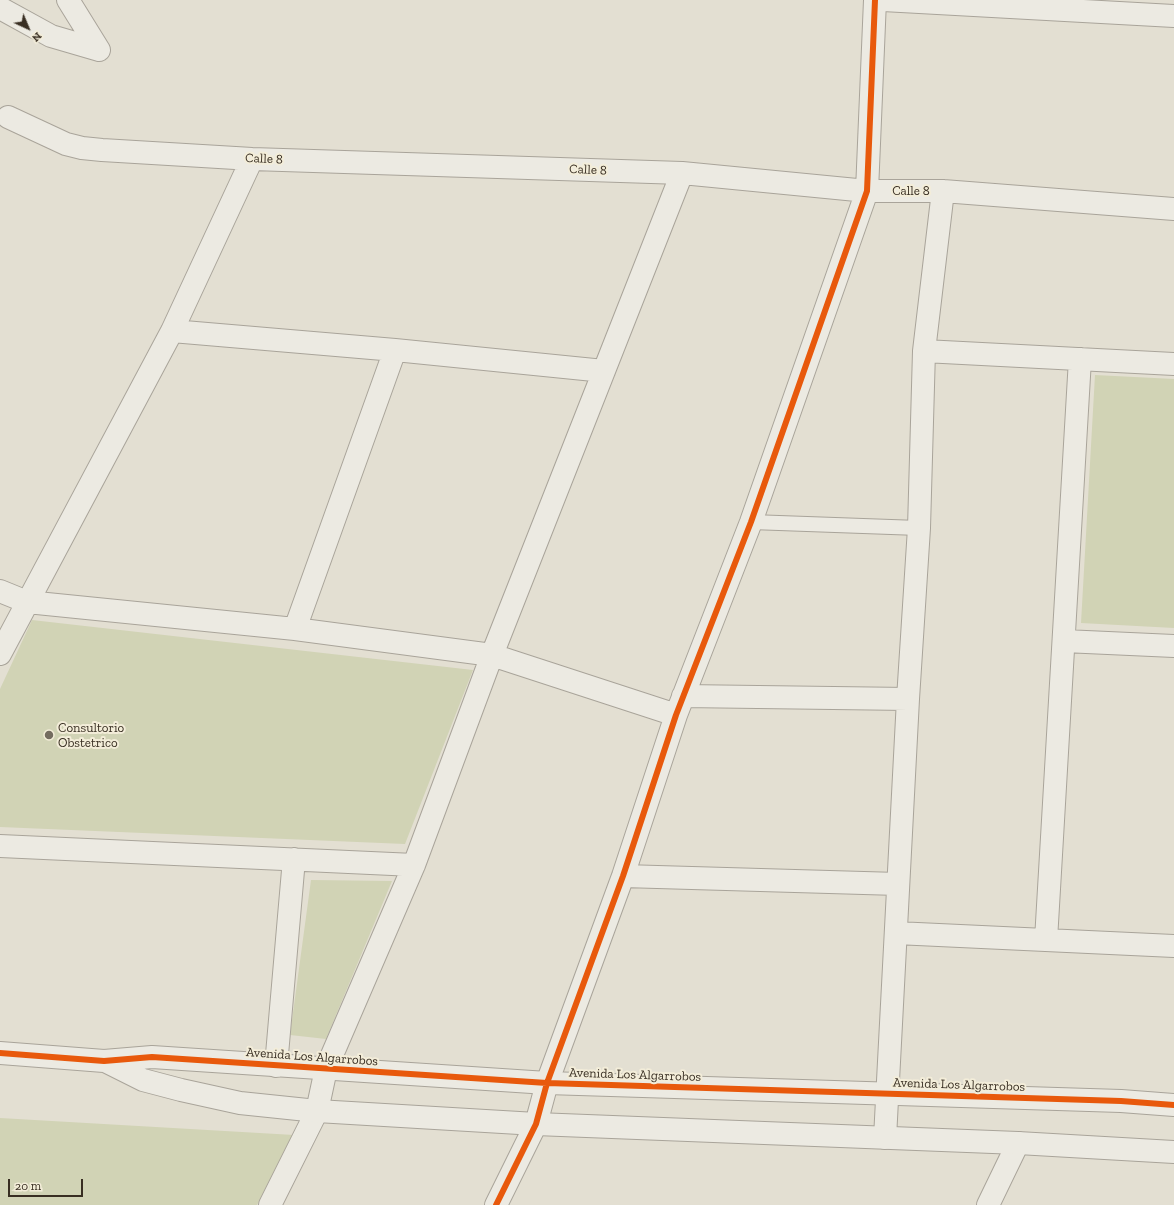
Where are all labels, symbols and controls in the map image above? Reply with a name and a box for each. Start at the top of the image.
north arrow [8,8,48,48]
text: N [29,29,44,45]
street label: Calle 8 [245,151,283,167]
street label: Calle 8 [569,162,607,178]
street label: Calle 8 [892,183,930,199]
place label: Consultorio Obstetrico [58,720,124,751]
marker: Consultorio Obstetrico [43,729,55,741]
street label: Avenida Los Algarrobos [245,1045,379,1069]
street label: Avenida Los Algarrobos [569,1065,701,1085]
street label: Avenida Los Algarrobos [893,1075,1025,1095]
scale bar [10,1171,85,1197]
text: 20 m [15,1179,41,1193]

